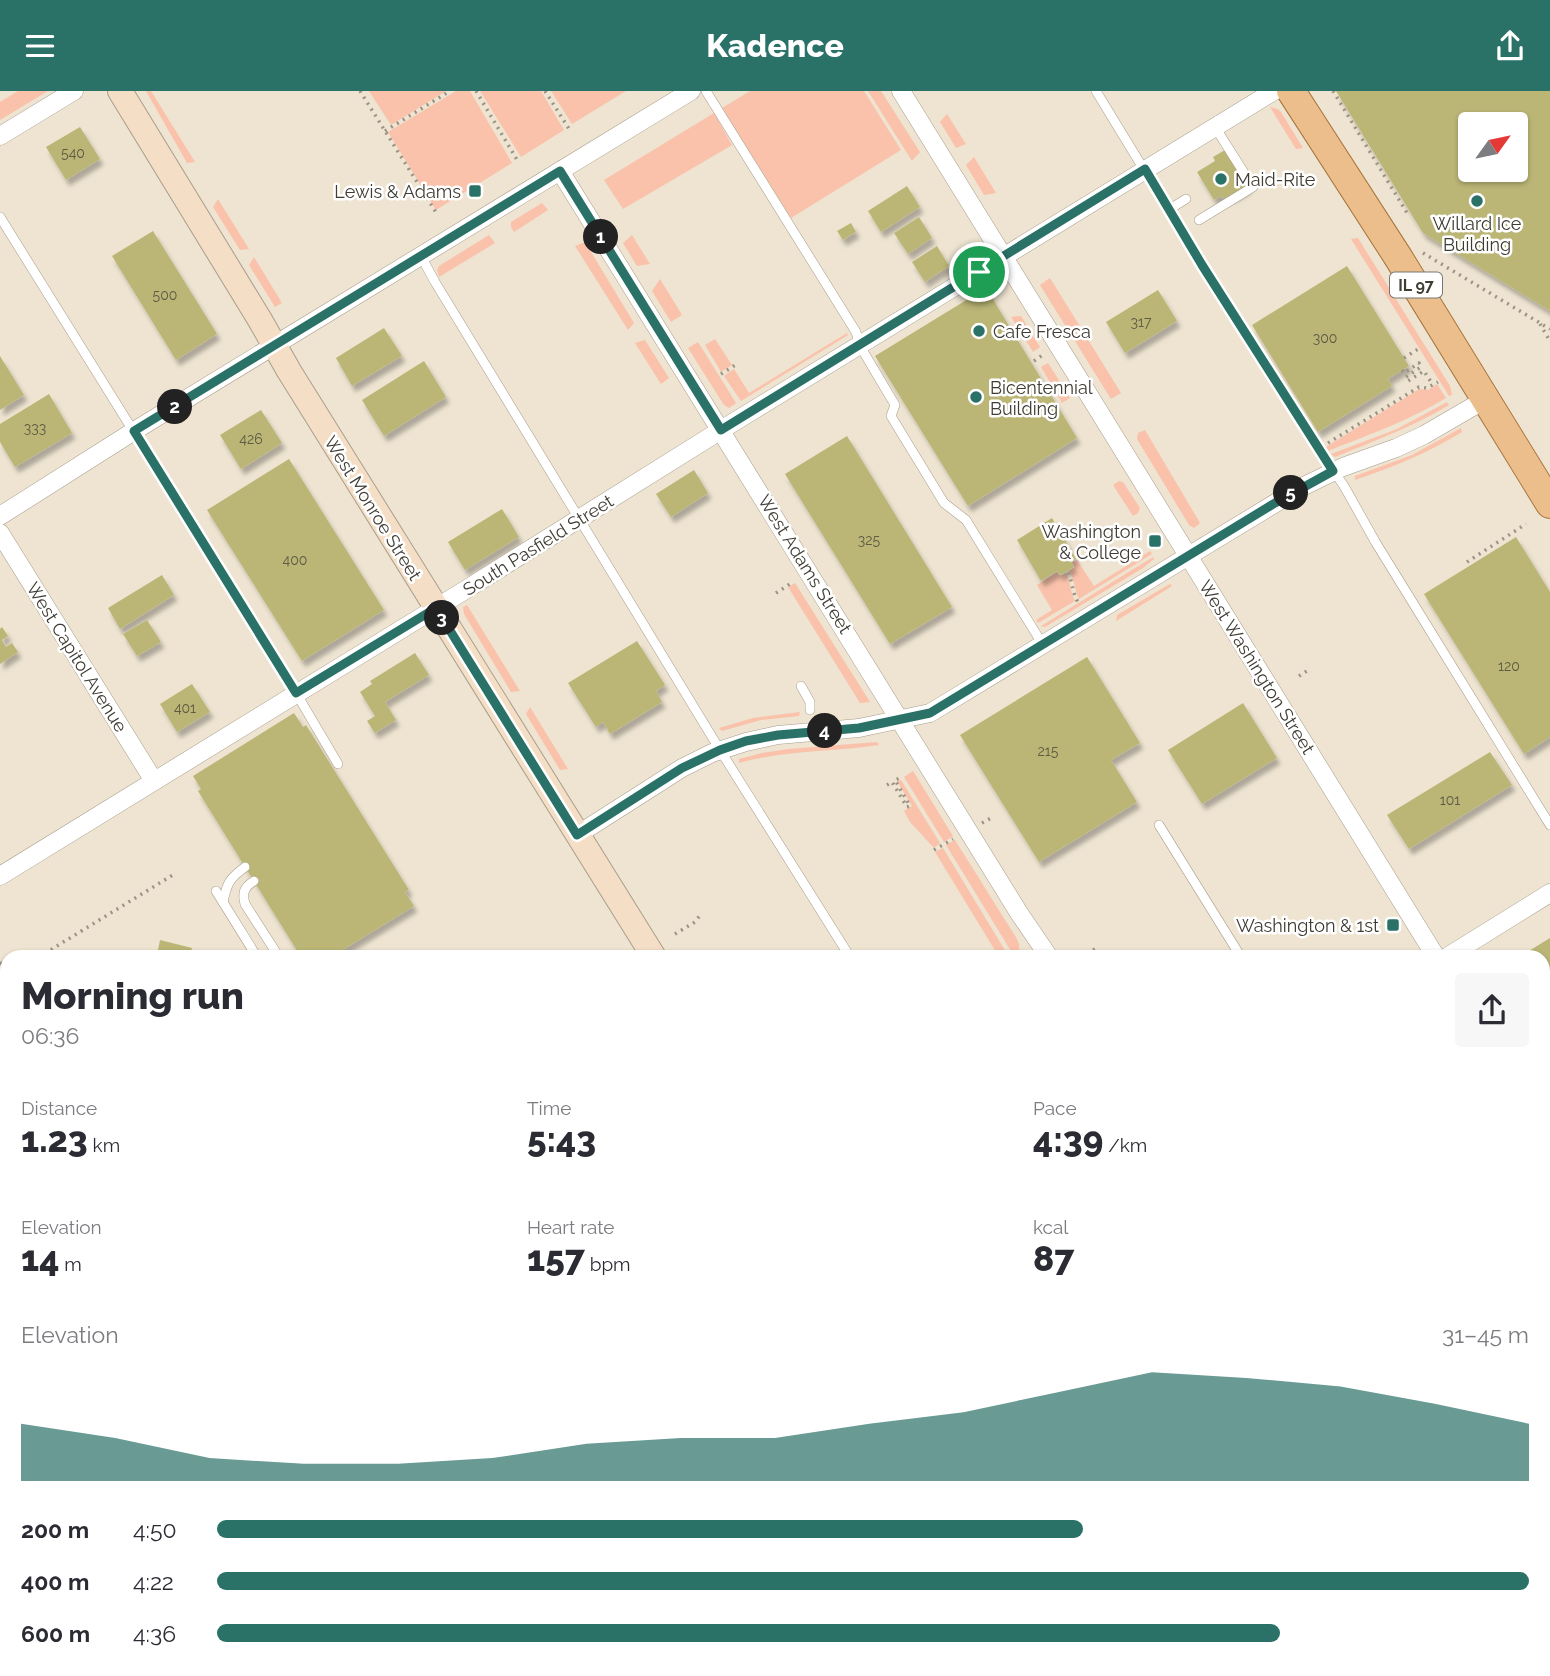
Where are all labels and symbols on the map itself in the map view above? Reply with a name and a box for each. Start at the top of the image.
north arrow [1458,112,1528,182]
house number: 540 [61,145,85,161]
place label: Maid-Rite [1235,169,1316,190]
marker: Maid-Rite [1213,171,1229,187]
place label: Lewis & Adams [334,181,461,202]
marker: Lewis & Adams [467,183,483,199]
marker: Willard Ice Building [1469,193,1485,209]
place label: Willard Ice Building [1433,213,1522,255]
pin: 1 [584,219,618,255]
pin [949,242,1009,302]
road number: IL 97 [1390,273,1442,297]
house number: 500 [153,287,177,303]
house number: 317 [1131,314,1152,330]
place label: Cafe Fresca [993,321,1091,342]
marker: Cafe Fresca [971,323,987,339]
house number: 300 [1313,330,1337,346]
place label: Bicentennial Building [990,377,1093,419]
pin: 2 [158,389,192,425]
marker: Bicentennial Building [968,389,984,405]
house number: 333 [24,420,46,436]
house number: 426 [239,431,263,447]
street label: West Monroe Street [320,432,426,584]
pin: 5 [1274,475,1308,511]
street label: South Pasfield Street [459,490,617,600]
street label: West Adams Street [754,491,856,637]
place label: Washington & College [1042,521,1141,563]
house number: 325 [858,532,881,548]
marker: Washington & College [1147,533,1163,549]
house number: 400 [283,552,307,568]
street label: West Washington Street [1195,576,1319,758]
street label: West Capitol Avenue [22,578,132,736]
pin: 3 [424,601,460,635]
house number: 120 [1498,658,1520,674]
house number: 401 [174,700,196,716]
pin: 4 [808,713,842,749]
house number: 215 [1038,743,1059,759]
house number: 101 [1440,792,1460,808]
place label: Washington & 1st [1236,915,1379,936]
marker: Washington & 1st [1385,917,1401,933]

